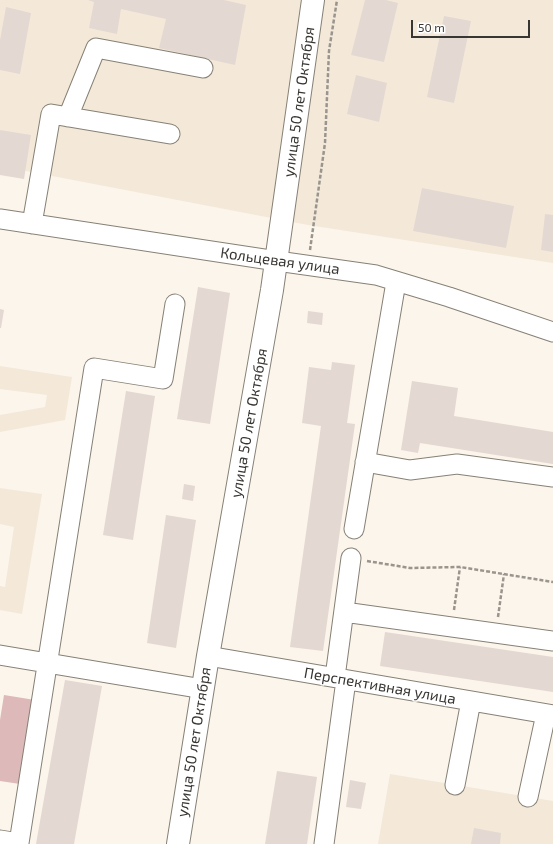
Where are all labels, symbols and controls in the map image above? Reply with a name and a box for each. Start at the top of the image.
scale bar [413,12,532,38]
text: 50 m [418,20,445,34]
street label: улица 50 лет Октября [280,26,318,178]
street label: Кольцевая улица [219,244,341,278]
street label: улица 50 лет Октября [227,347,271,499]
street label: Перспективная улица [303,664,457,708]
street label: улица 50 лет Октября [173,666,215,818]

